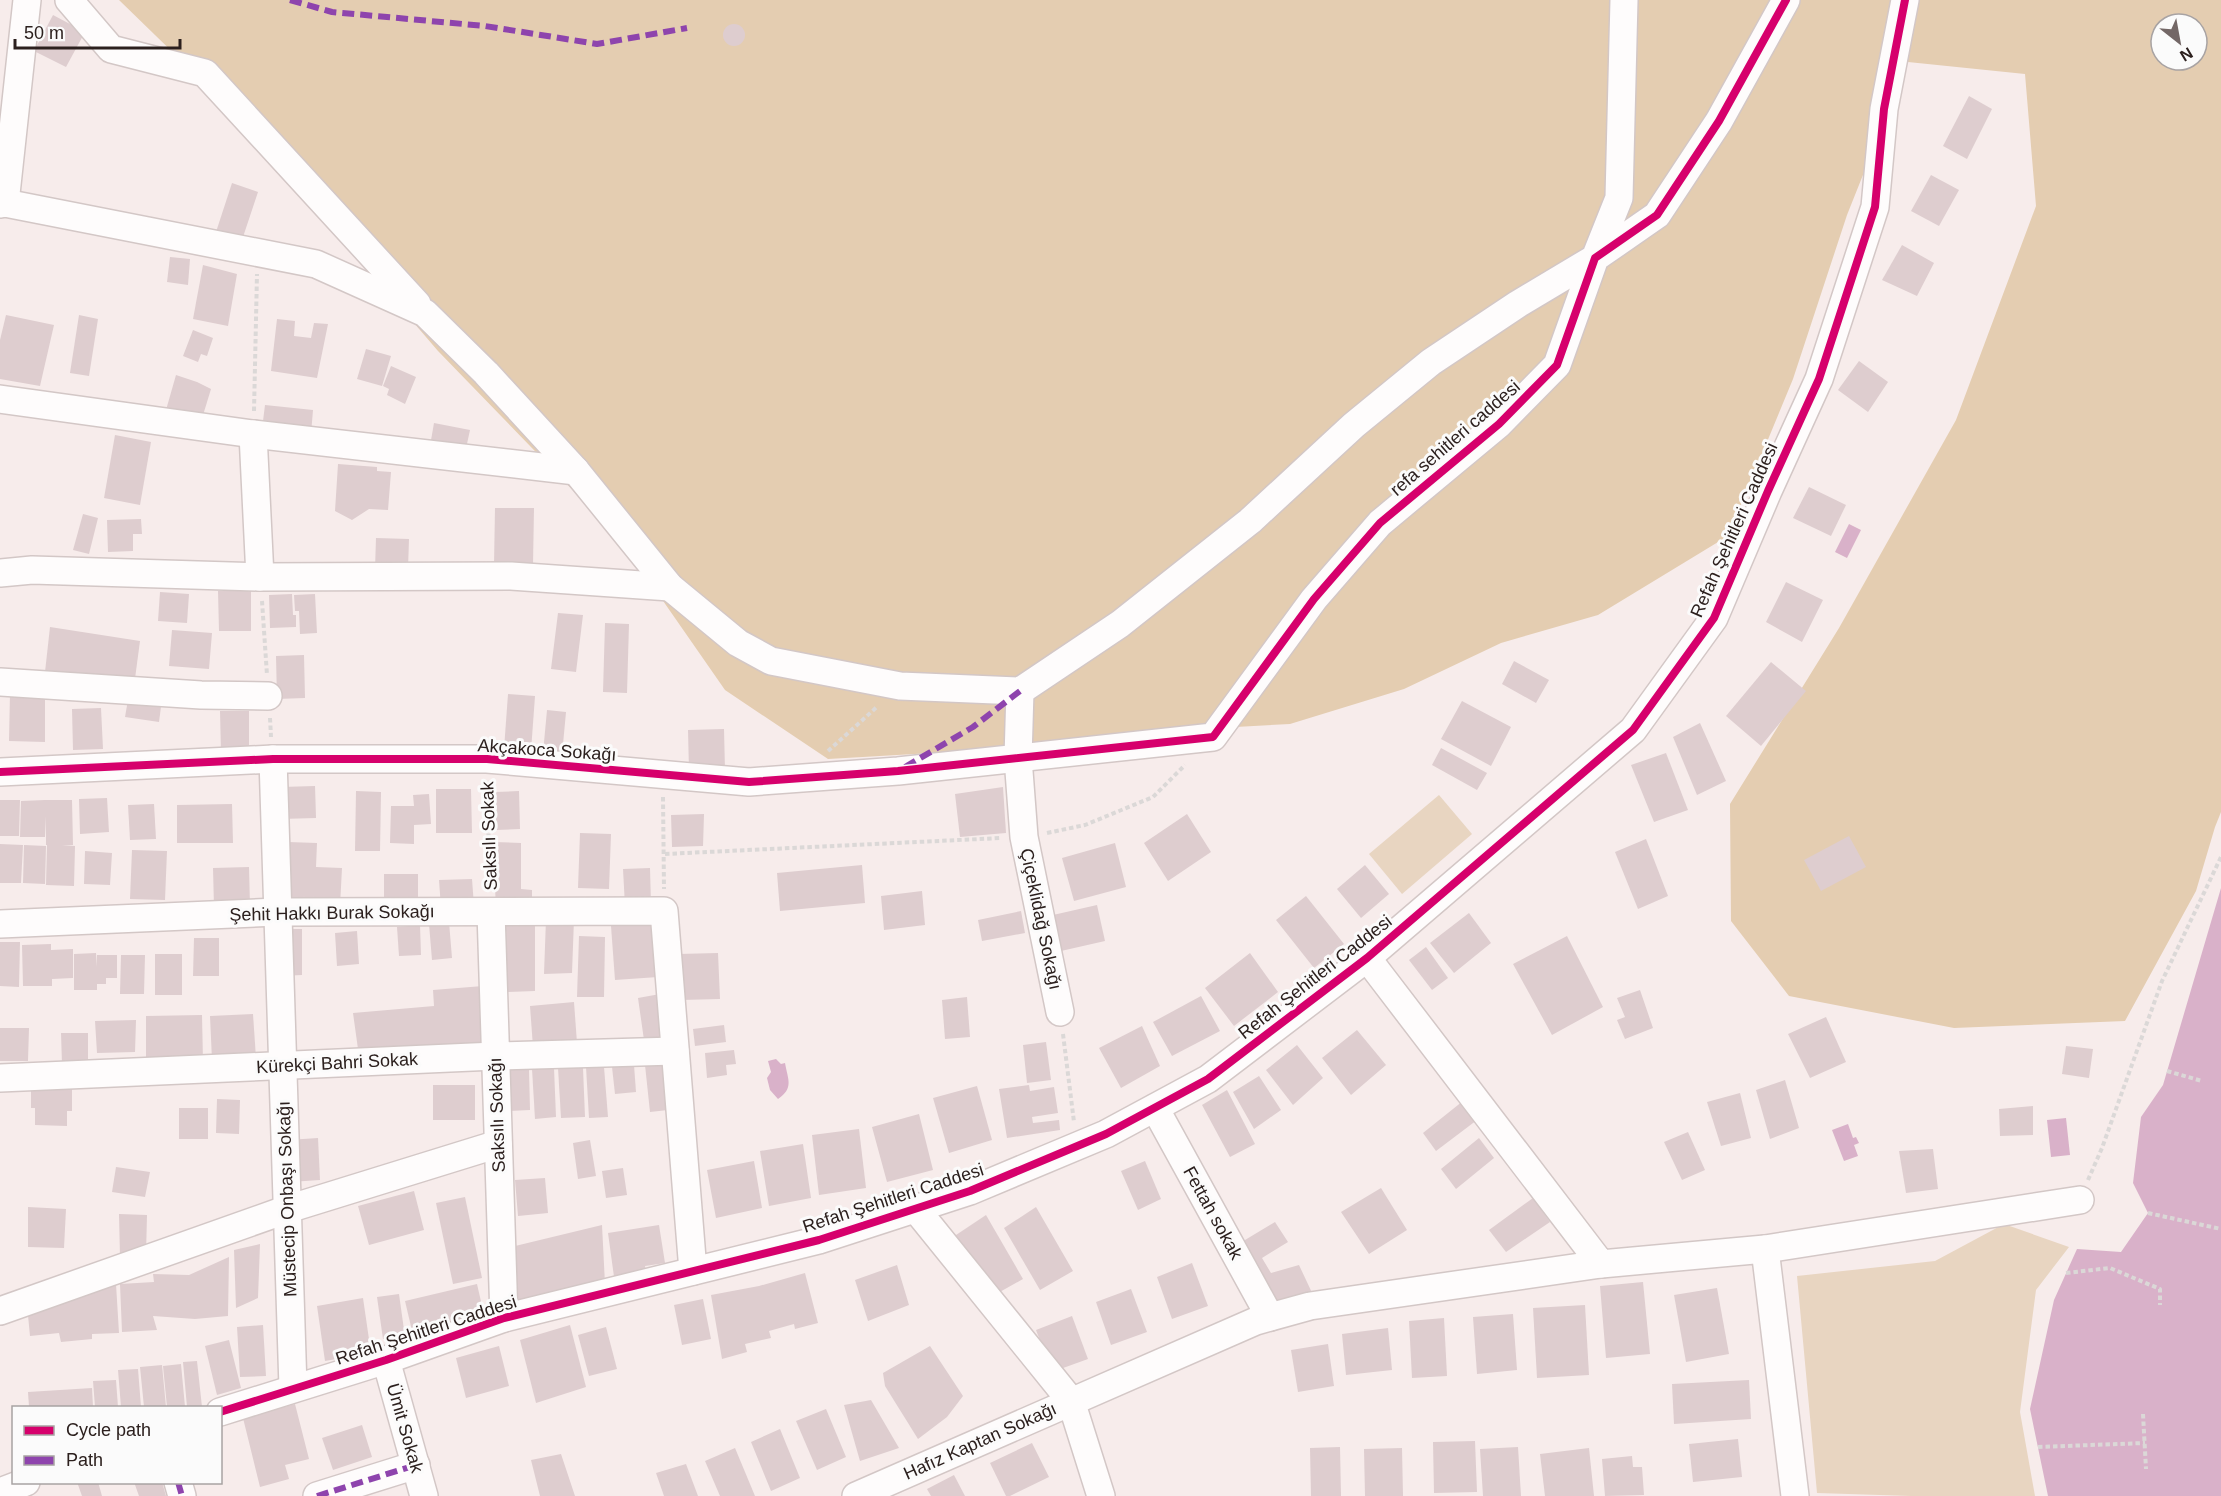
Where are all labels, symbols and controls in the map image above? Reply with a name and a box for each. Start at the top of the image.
scale bar [15,12,180,50]
north arrow [2149,12,2209,72]
text: 50 m [24,23,64,43]
text: N [2177,44,2196,65]
street label: refa sehitleri caddesi [1386,376,1524,500]
street label: Refah Şehitleri Caddesi [1686,440,1782,620]
street label: Akçakoca Sokağı [477,735,617,765]
street label: Saksılı Sokak [477,780,501,891]
street label: Çiçeklidağ Sokağı [1016,846,1066,992]
street label: Şehit Hakkı Burak Sokağı [229,901,435,925]
street label: Refah Şehitleri Caddesi [1234,911,1396,1043]
street label: Kürekçi Bahri Sokak [256,1049,419,1077]
street label: Saksılı Sokağı [485,1057,509,1173]
street label: Müstecip Onbaşı Sokağı [274,1101,300,1297]
street label: Refah Şehitleri Caddesi [800,1159,986,1237]
street label: Fettah sokak [1179,1163,1247,1264]
street label: Refah Şehitleri Caddesi [333,1291,519,1369]
street label: Ümit Sokak [383,1381,428,1476]
street label: Hafız Kaptan Sokağı [901,1398,1059,1484]
legend [12,1406,222,1484]
text: Cycle path [66,1420,151,1440]
text: Path [66,1450,103,1470]

